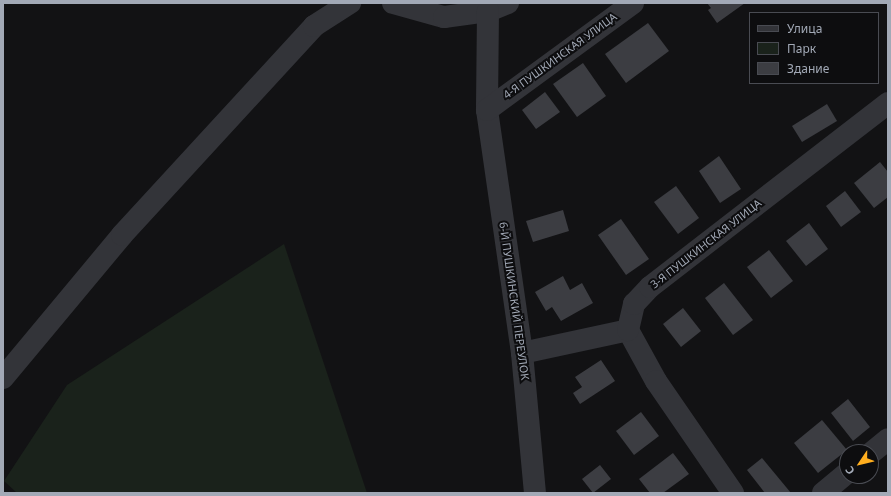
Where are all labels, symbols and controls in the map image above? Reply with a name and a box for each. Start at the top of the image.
street label: 4-Я ПУШКИНСКАЯ УЛИЦА [501,10,619,102]
legend [749,12,879,84]
text: Улица [787,20,822,37]
text: Парк [787,40,816,57]
text: Здание [787,60,829,77]
street label: 3-Я ПУШКИНСКАЯ УЛИЦА [648,197,764,291]
street label: 6-Й ПУШКИНСКИЙ ПЕРЕУЛОК [496,221,532,381]
north arrow [839,444,879,484]
text: С [841,463,858,478]

